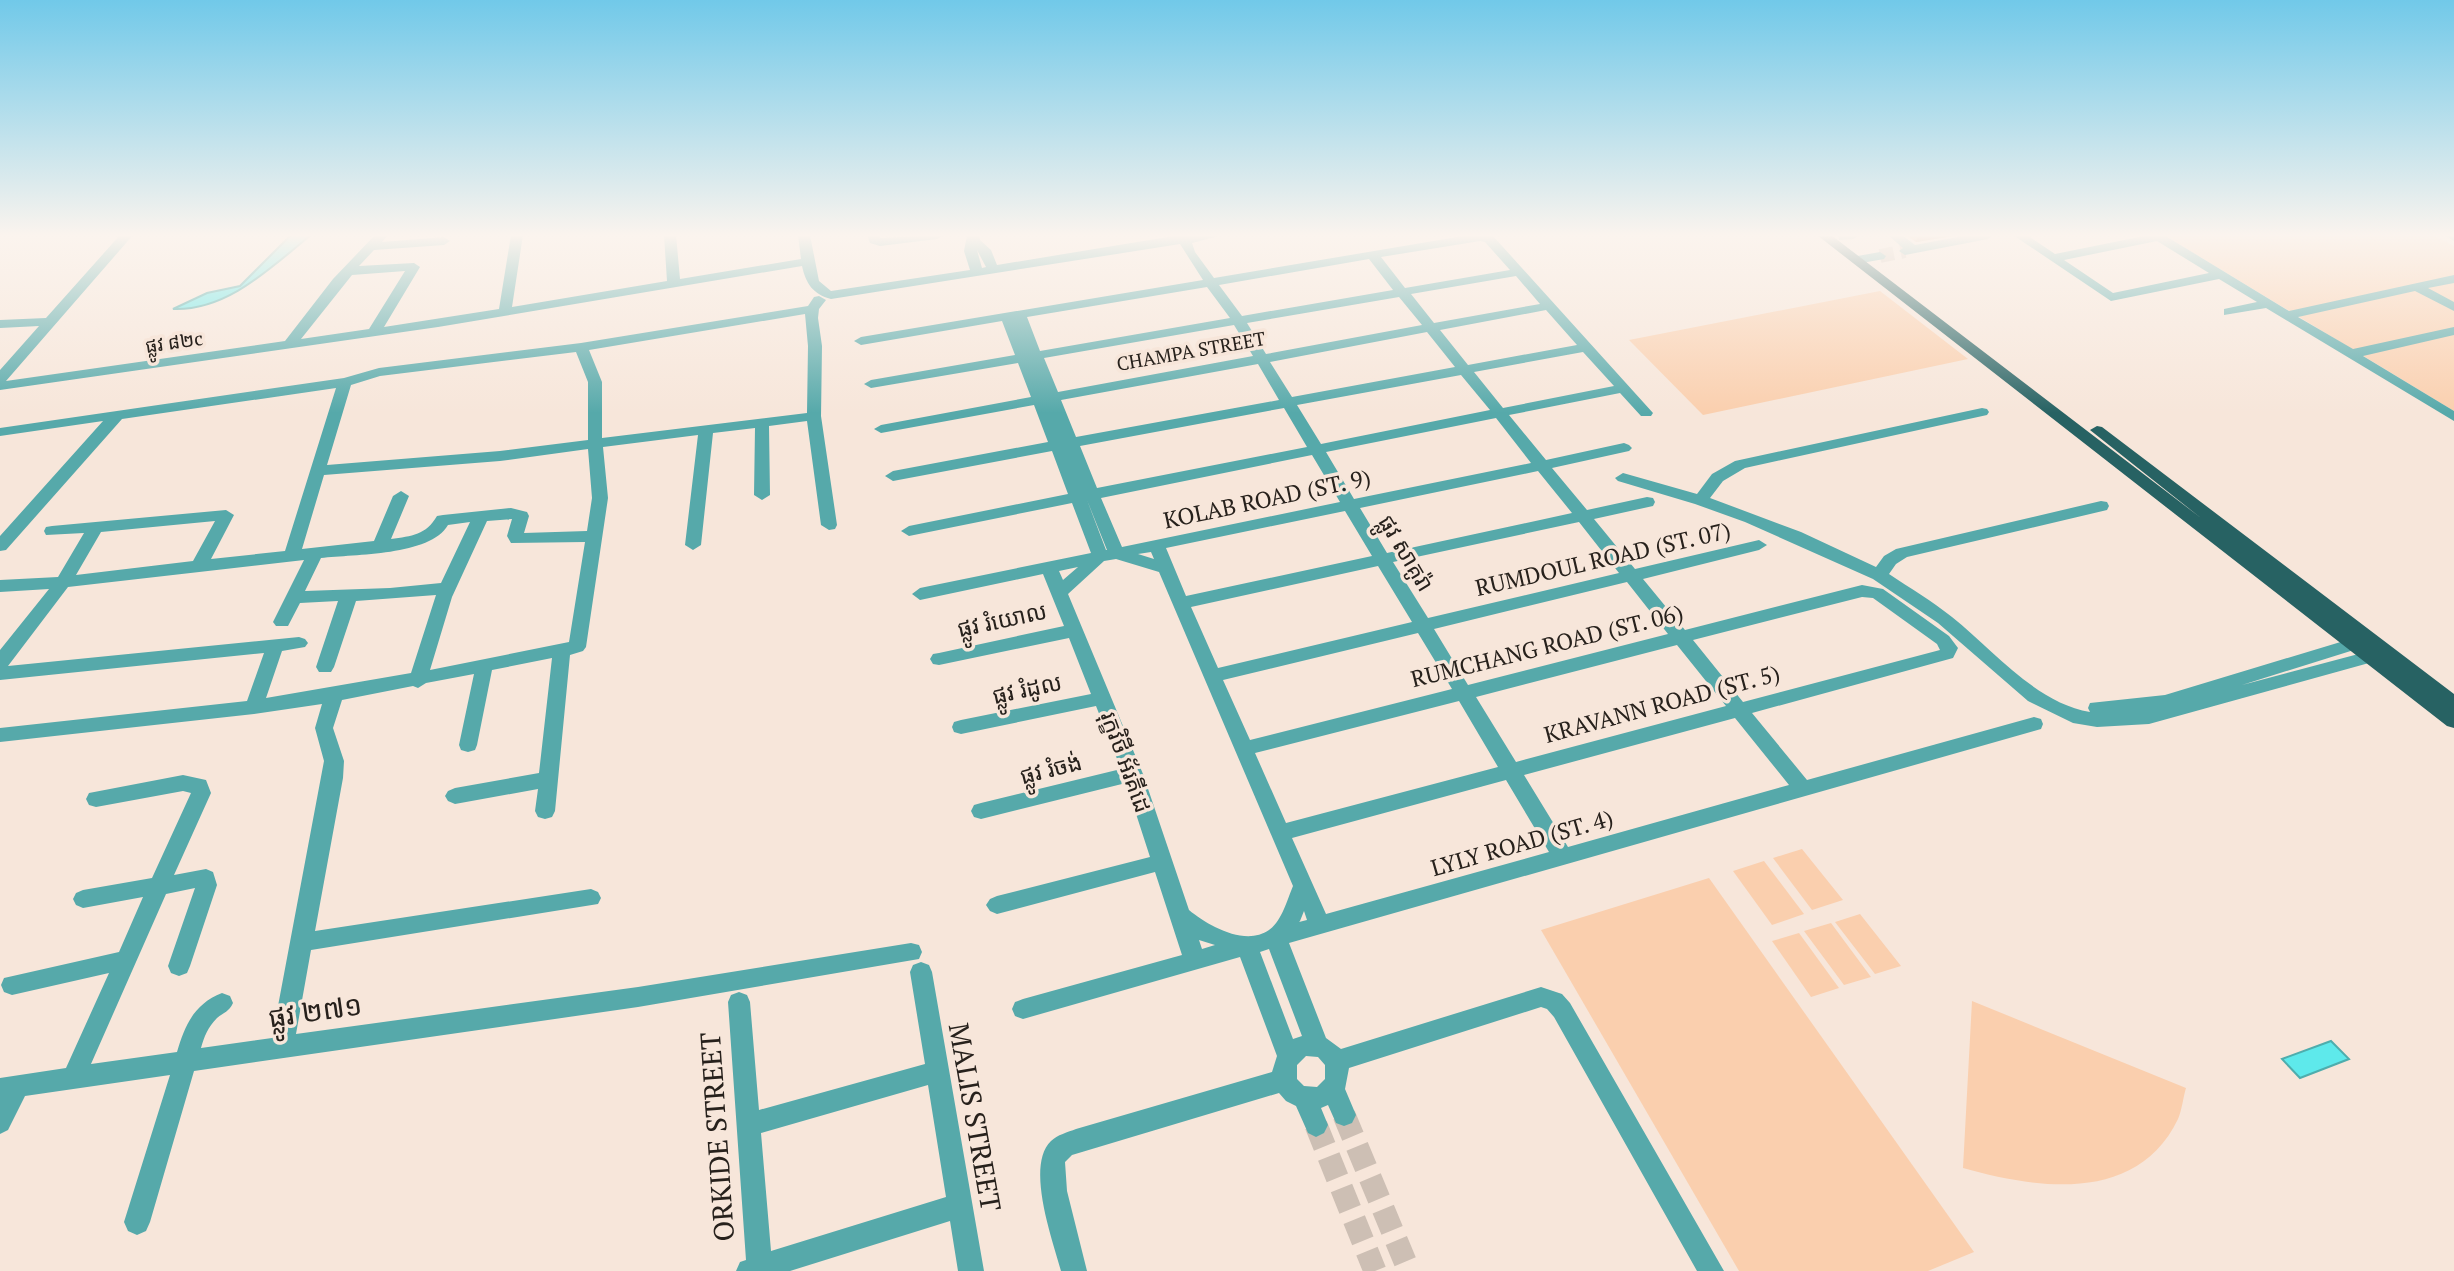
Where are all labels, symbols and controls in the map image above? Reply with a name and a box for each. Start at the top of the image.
street label: ផ្លូវ ៨២c [143,325,205,363]
street label: CHAMPA STREET [1115,325,1267,376]
street label: KOLAB ROAD (ST. 9) [1160,461,1373,536]
street label: ផ្លូវ សាគូរ៉ា [1366,509,1441,600]
street label: RUMDOUL ROAD (ST. 07) [1472,514,1734,603]
street label: ផ្លូវ រំយោល [954,595,1051,651]
street label: RUMCHANG ROAD (ST. 06) [1407,597,1686,694]
street label: KRAVANN ROAD (ST. 5) [1540,657,1783,750]
street label: ផ្លូវ រំដូល [989,666,1066,718]
street label: រុក្ខវិថី អ័រគីដេ [1094,707,1159,817]
street label: ផ្លូវ រំចង់ [1017,746,1087,798]
street label: LYLY ROAD (ST. 4) [1427,802,1617,883]
street label: ផ្លូវ ២៧១ [266,986,365,1043]
street label: MALIS STREET [941,1020,1010,1214]
street label: ORKIDE STREET [691,1031,742,1243]

